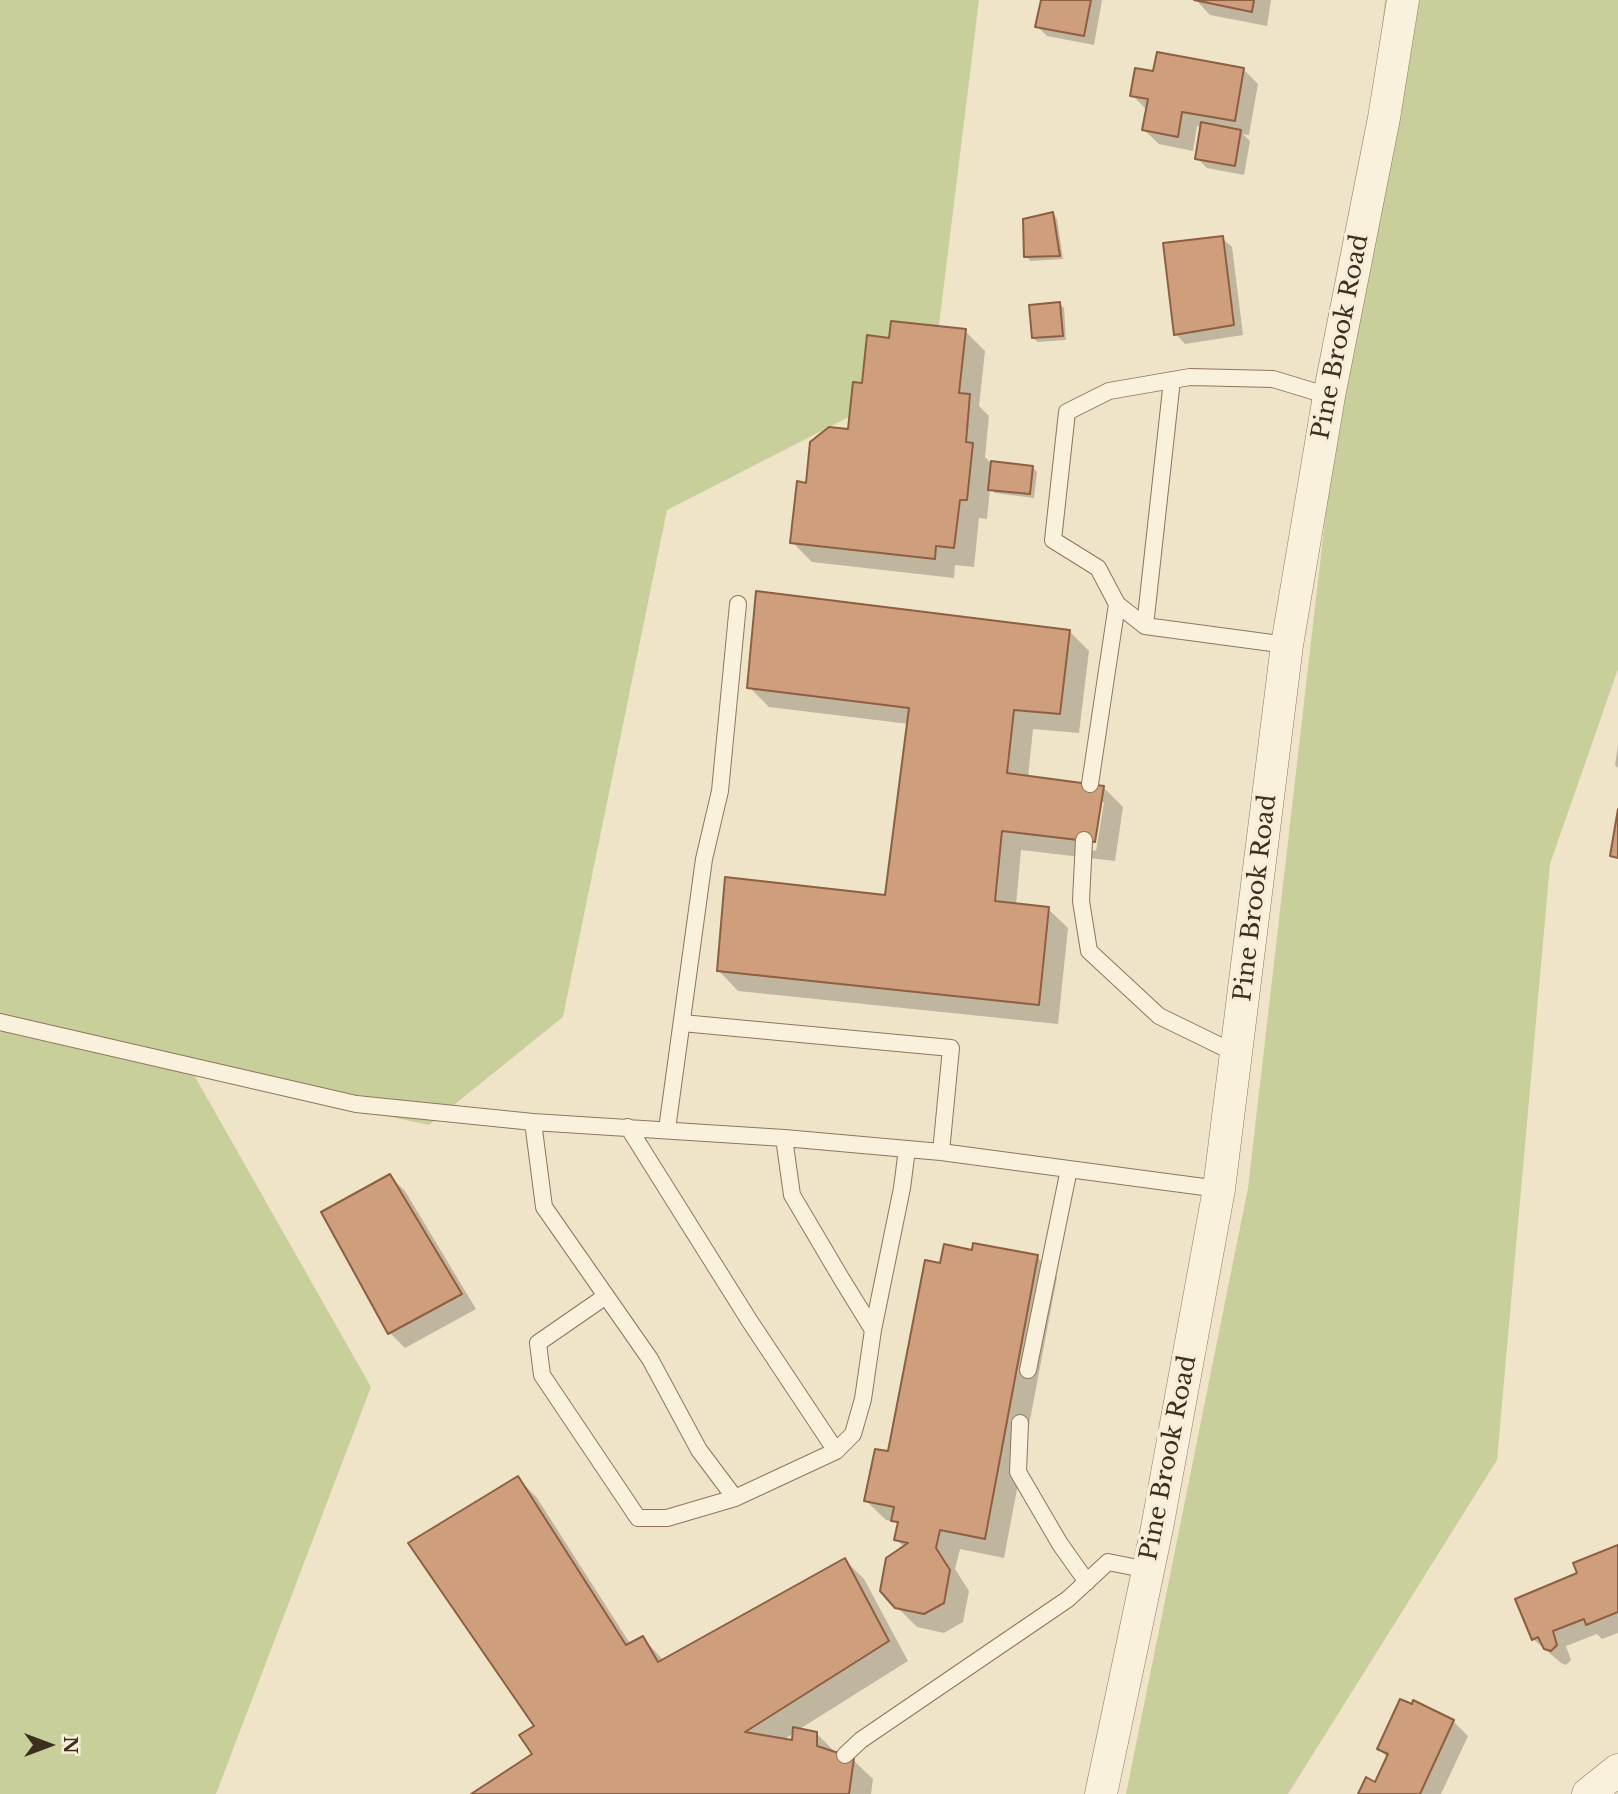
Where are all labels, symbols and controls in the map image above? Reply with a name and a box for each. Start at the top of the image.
street label: Pine Brook Road [1307,232,1375,442]
street label: Pine Brook Road [1229,793,1283,1003]
street label: Pine Brook Road [1135,1353,1203,1563]
north arrow [14,1710,84,1780]
text: N [59,1736,82,1754]

